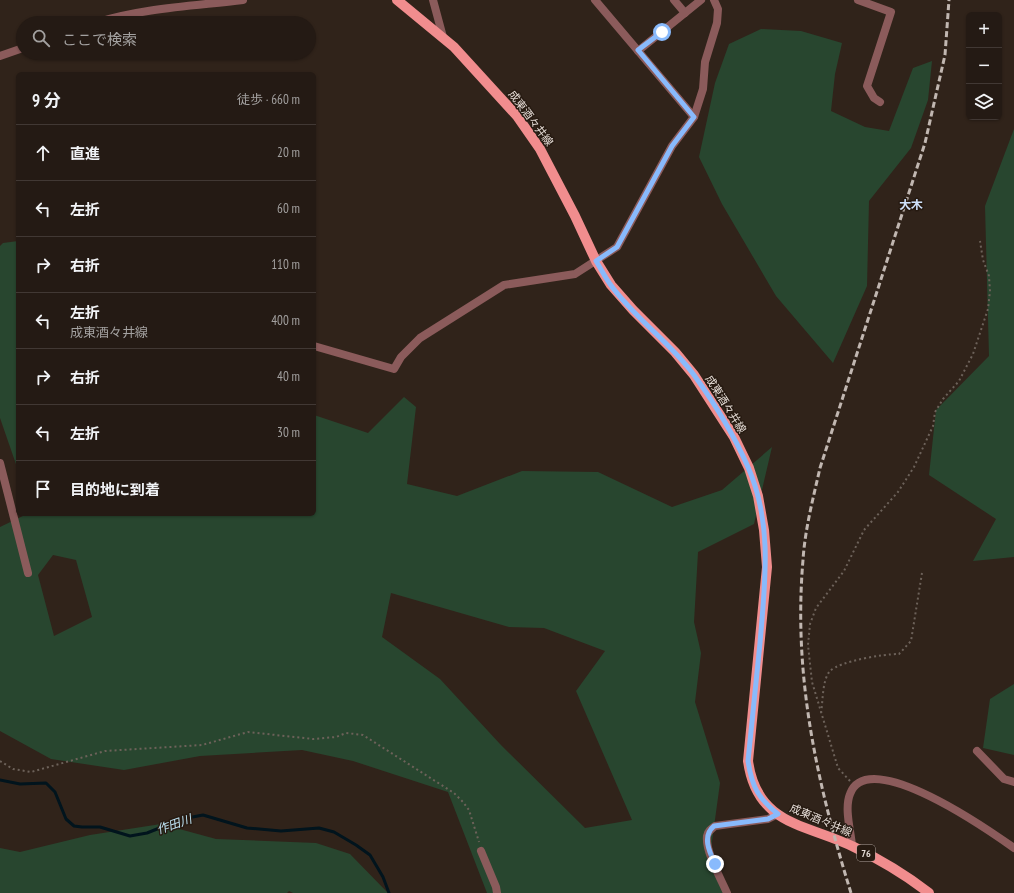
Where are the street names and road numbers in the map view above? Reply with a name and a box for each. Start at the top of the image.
street label: 成東酒々井線 [506,87,556,149]
street label: 成東酒々井線 [703,372,749,436]
street label: 成東酒々井線 [788,801,854,839]
road number: 76 [857,845,875,861]

